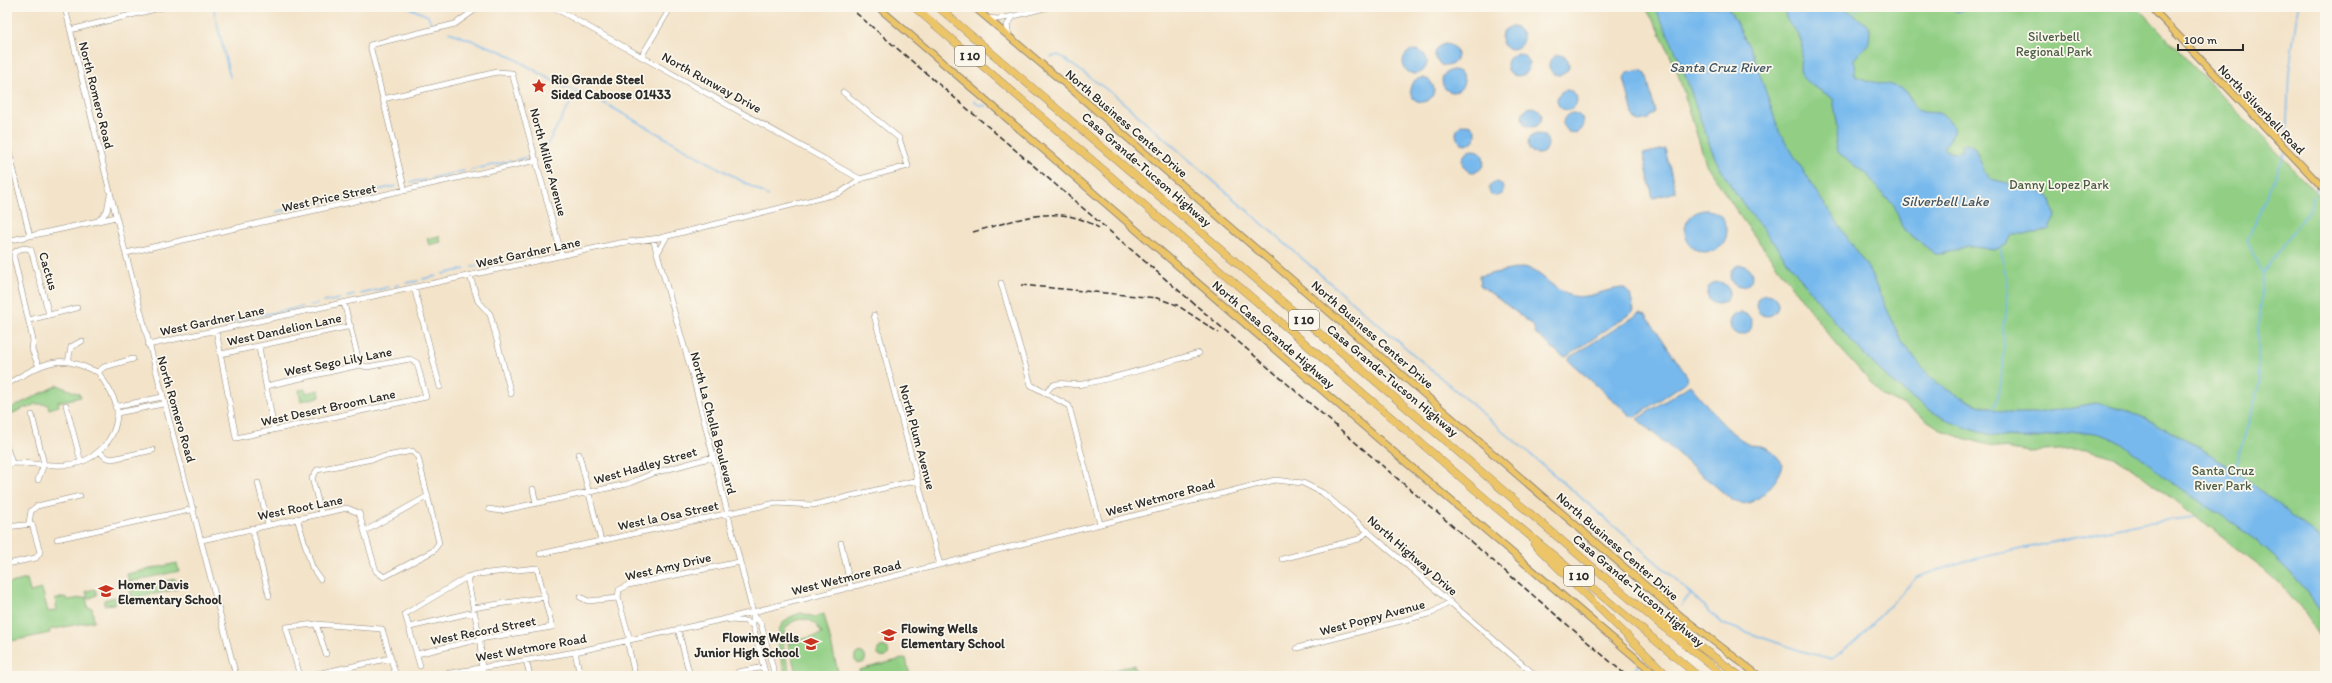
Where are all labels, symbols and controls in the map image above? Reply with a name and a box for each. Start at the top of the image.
scale bar [2178,26,2243,52]
park label: Silverbell Regional Park [2016,29,2093,59]
text: 100 m [2184,33,2217,47]
street label: North Romero Road [76,40,117,150]
road number: I 10 [955,46,985,66]
street label: North Runway Drive [659,49,764,116]
water label: Santa Cruz River [1669,59,1772,76]
street label: North Silverbell Road [2215,61,2308,157]
street label: North Business Center Drive [1062,66,1191,181]
place label: Rio Grande Steel Sided Caboose 01433 [551,72,671,102]
place icon: Rio Grande Steel Sided Caboose 01433 [530,77,548,95]
street label: North Miller Avenue [527,106,570,218]
street label: Casa Grande-Tucson Highway [1079,109,1215,230]
park label: Danny Lopez Park [2009,177,2109,192]
street label: West Price Street [280,180,378,215]
water label: Silverbell Lake [1901,193,1990,210]
street label: West Gardner Lane [475,234,582,271]
street label: Cactus [36,250,61,292]
street label: North Casa Grande Highway [1209,277,1338,392]
street label: North Business Center Drive [1308,277,1437,392]
street label: West Gardner Lane [159,302,266,339]
street label: West Dandelion Lane [225,310,343,349]
road number: I 10 [1289,310,1319,330]
street label: Casa Grande-Tucson Highway [1324,321,1461,440]
street label: West Sego Lily Lane [283,344,393,379]
street label: North La Cholla Boulevard [687,350,740,496]
street label: North Romero Road [154,354,199,464]
street label: North Plum Avenue [896,383,939,491]
street label: West Desert Broom Lane [260,386,397,429]
street label: West Hadley Street [592,444,699,487]
park label: Santa Cruz River Park [2192,463,2254,493]
street label: West Wetmore Road [1104,476,1216,519]
street label: North Business Center Drive [1553,489,1682,604]
street label: West Root Lane [256,492,344,523]
street label: West la Osa Street [616,497,720,534]
street label: North Highway Drive [1365,512,1461,599]
street label: Casa Grande-Tucson Highway [1570,531,1707,650]
street label: West Amy Drive [624,549,713,584]
street label: West Wetmore Road [790,557,902,598]
road number: I 10 [1564,566,1594,586]
place label: Homer Davis Elementary School [118,577,222,608]
school or university icon: Homer Davis Elementary School [97,582,115,600]
street label: West Poppy Avenue [1318,596,1426,639]
street label: West Record Street [429,613,537,648]
place label: Flowing Wells Elementary School [901,621,1005,652]
school or university icon: Flowing Wells Elementary School [880,626,898,644]
street label: West Wetmore Road [474,630,588,665]
place label: Flowing Wells Junior High School [693,630,799,661]
school or university icon: Flowing Wells Junior High School [802,635,820,653]

